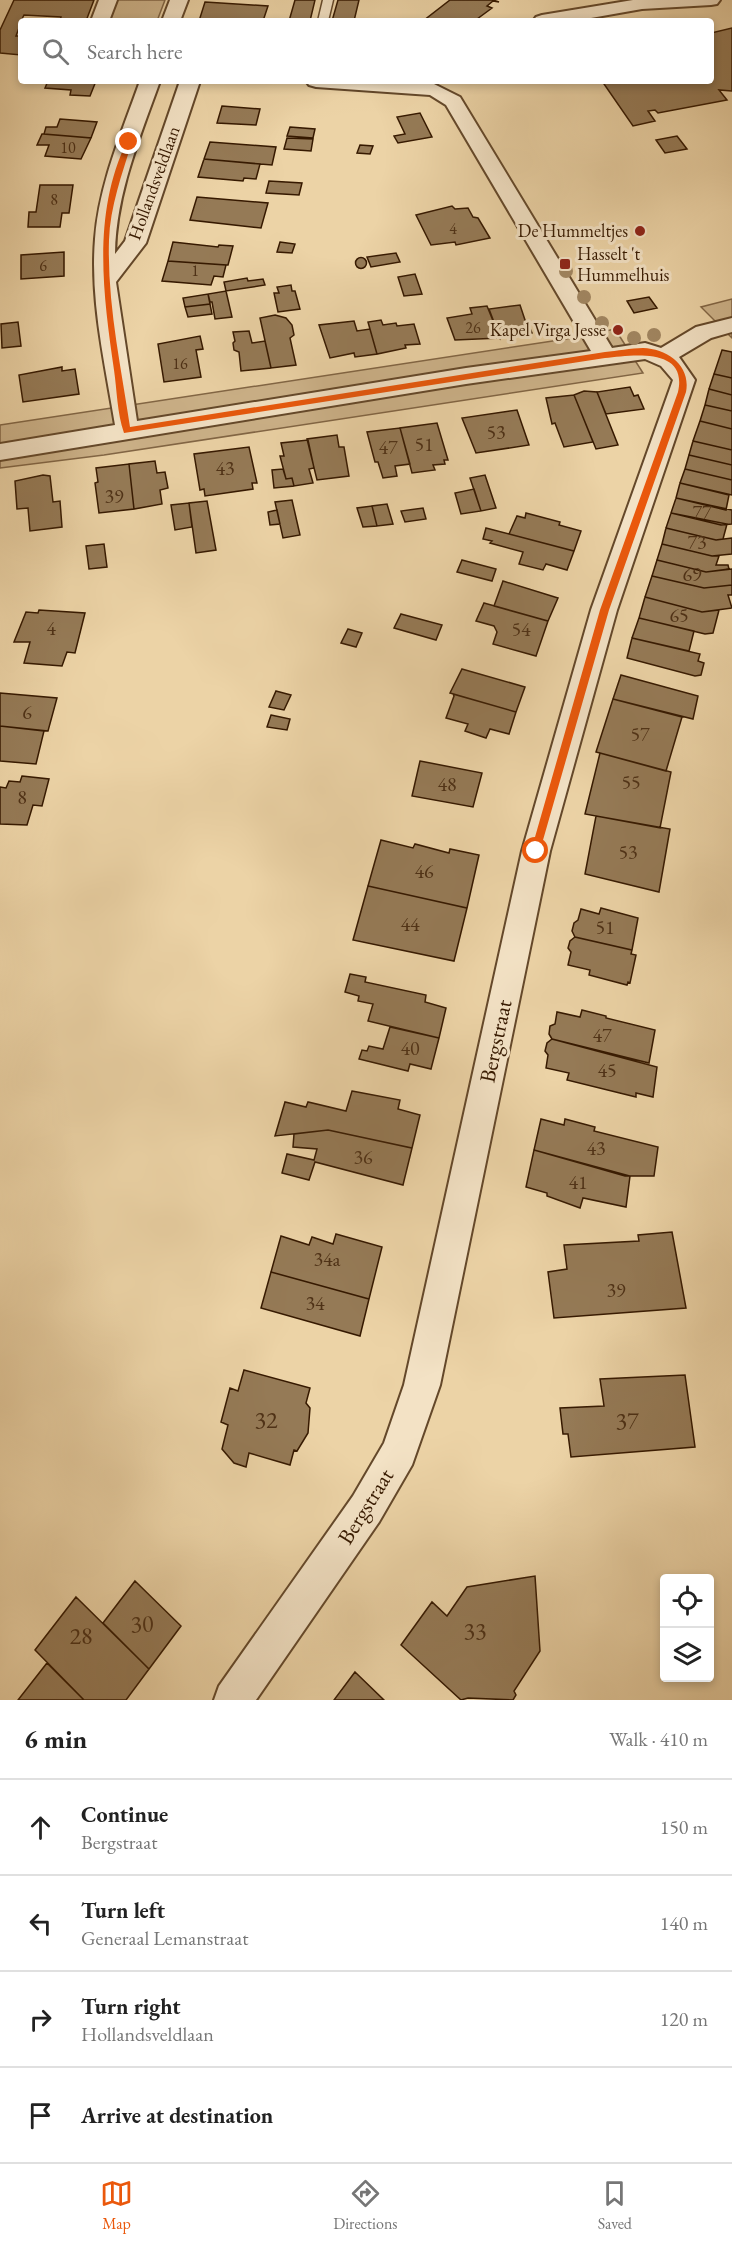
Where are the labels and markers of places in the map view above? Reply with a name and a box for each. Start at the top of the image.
place label: De Hummeltjes [518,219,628,242]
marker: De Hummeltjes [633,224,647,238]
place label: Hasselt 't Hummelhuis [577,242,670,286]
marker: Hasselt 't Hummelhuis [558,257,572,271]
place label: Kapel Virga Jesse [490,318,606,341]
marker: Kapel Virga Jesse [611,323,625,337]

